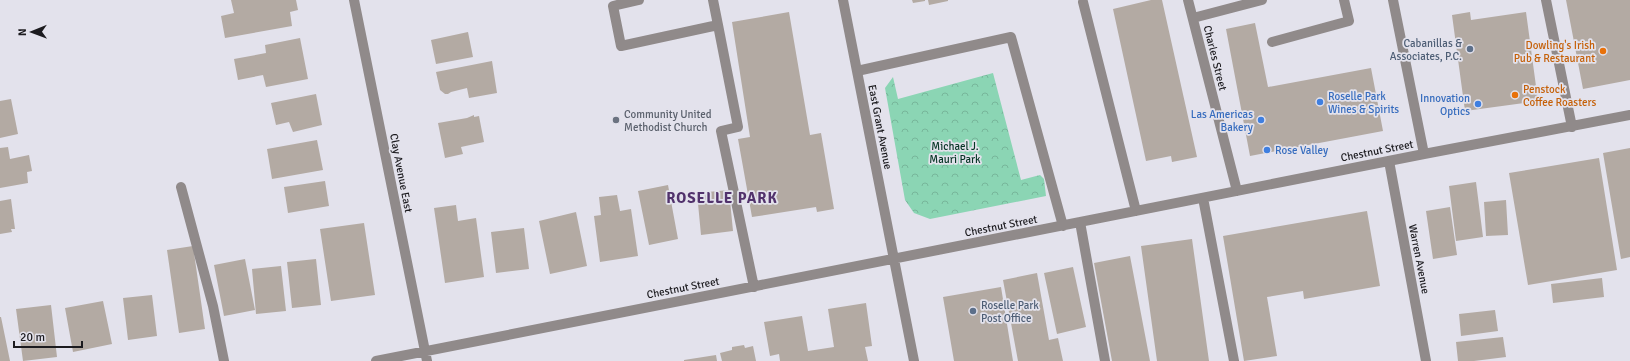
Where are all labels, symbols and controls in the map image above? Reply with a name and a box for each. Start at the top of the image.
north arrow [12,12,52,52]
street label: Charles Street [1201,24,1229,92]
text: N [16,28,29,36]
place label: Cabanillas & Associates, P.C. [1390,37,1462,63]
place label: Dowling's Irish Pub & Restaurant [1514,39,1595,65]
marker: Cabanillas & Associates, P.C. [1465,44,1475,54]
marker: Dowling's Irish Pub & Restaurant [1598,46,1608,56]
street label: East Grant Avenue [865,83,895,171]
place label: Penstock Coffee Roasters [1523,83,1596,109]
place label: Roselle Park Wines & Spirits [1328,90,1399,116]
marker: Penstock Coffee Roasters [1510,90,1520,100]
place label: Innovation Optics [1420,92,1470,118]
marker: Roselle Park Wines & Spirits [1315,97,1325,107]
marker: Innovation Optics [1473,99,1483,109]
place label: Community United Methodist Church [624,108,712,134]
place label: Las Americas Bakery [1191,108,1254,134]
marker: Community United Methodist Church [611,115,621,125]
marker: Las Americas Bakery [1256,115,1266,125]
street label: Clay Avenue East [387,132,415,214]
street label: Chestnut Street [1340,138,1415,164]
park label: Michael J. Mauri Park [929,140,981,166]
place label: Rose Valley [1275,144,1329,157]
marker: Rose Valley [1262,145,1272,155]
district label: ROSELLE PARK [666,189,778,207]
street label: Chestnut Street [964,213,1039,239]
street label: Warren Avenue [1406,223,1432,295]
street label: Chestnut Street [646,275,721,301]
place label: Roselle Park Post Office [981,299,1039,325]
marker: Roselle Park Post Office [968,306,978,316]
scale bar [14,323,82,349]
text: 20 m [20,330,45,345]

